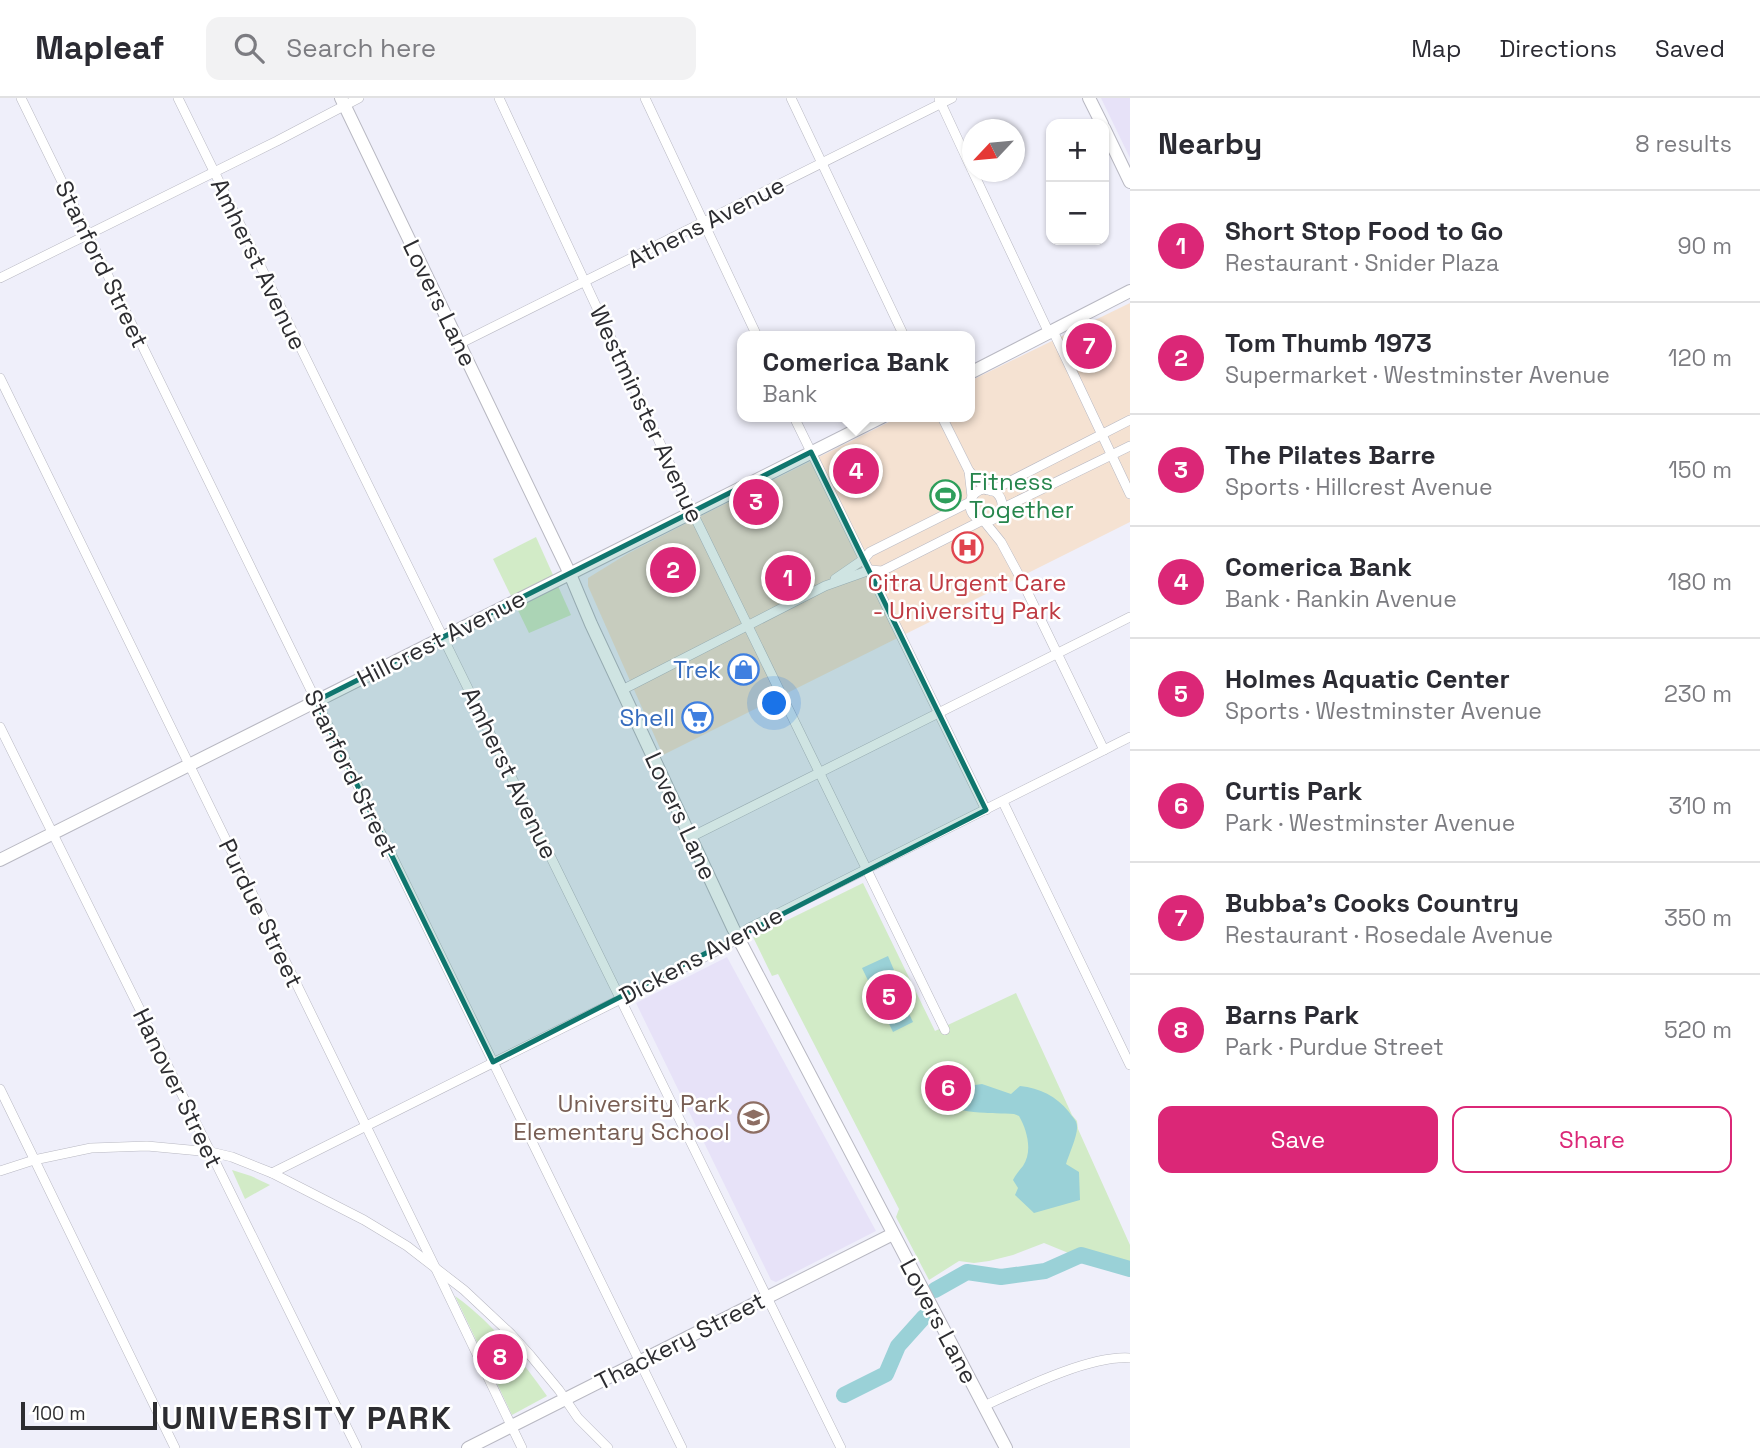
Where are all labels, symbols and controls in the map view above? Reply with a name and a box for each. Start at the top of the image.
search box [206,17,696,80]
text: Mapleaf [35,27,164,69]
icon: search [230,29,268,67]
text: Search here [286,31,436,65]
text: Map [1411,33,1461,64]
text: Directions [1499,33,1617,64]
text: Saved [1655,33,1725,64]
north arrow [962,119,1025,182]
map controls [1046,119,1109,245]
button: + [1046,119,1109,182]
text: Nearby [1158,124,1262,163]
text: 8 results [1635,129,1732,159]
street label: Athens Avenue [622,169,790,275]
street label: Amherst Avenue [204,173,314,355]
street label: Stanford Street [48,175,156,353]
button: − [1046,182,1109,245]
text: Short Stop Food to Go [1225,214,1504,248]
text: 1 [1176,231,1186,261]
text: 90 m [1677,231,1732,261]
street label: Lovers Lane [396,234,484,372]
text: Restaurant · Snider Plaza [1225,248,1499,278]
street label: Westminster Avenue [583,300,711,528]
pin: 7 [1066,320,1112,372]
text: Tom Thumb 1973 [1225,326,1432,360]
popup [737,331,975,422]
text: 2 [1174,343,1188,373]
text: 120 m [1668,343,1732,373]
text: Comerica Bank [763,345,949,379]
text: Supermarket · Westminster Avenue [1225,360,1610,390]
text: Bank [763,379,817,409]
text: The Pilates Barre [1225,438,1436,472]
pin: 4 [833,445,879,497]
text: 3 [1174,455,1188,485]
text: 150 m [1668,455,1732,485]
place label: Fitness Together [969,466,1074,525]
text: Sports · Hillcrest Avenue [1225,472,1493,502]
pin: 3 [733,476,779,528]
sports icon: Fitness Together [929,478,963,512]
hospital icon: Citra Urgent Care - University Park [950,531,984,565]
pin: 2 [650,544,696,596]
text: Comerica Bank [1225,550,1412,584]
pin: 1 [765,552,811,604]
place label: Citra Urgent Care - University Park [868,567,1066,626]
text: 4 [1174,567,1188,597]
text: 180 m [1668,567,1732,597]
street label: Hillcrest Avenue [352,582,530,694]
text: Bank · Rankin Avenue [1225,584,1457,614]
shop icon: Trek [727,652,761,686]
place label: Trek [673,654,721,685]
text: Holmes Aquatic Center [1225,662,1510,696]
text: 5 [1174,679,1188,709]
text: 230 m [1664,679,1732,709]
street label: Amherst Avenue [455,682,565,864]
street label: Stanford Street [297,684,405,862]
your location [757,686,791,720]
text: Sports · Westminster Avenue [1225,696,1542,726]
supermarket icon: Shell [681,700,715,734]
place label: Shell [620,702,675,733]
street label: Lovers Lane [638,747,724,885]
text: Curtis Park [1225,774,1363,808]
text: 6 [1174,791,1188,821]
text: 310 m [1668,791,1732,821]
text: Park · Westminster Avenue [1225,808,1515,838]
street label: Purdue Street [212,834,310,992]
text: Bubba's Cooks Country [1225,886,1519,920]
street label: Dickens Avenue [614,899,788,1011]
text: 7 [1175,903,1187,933]
text: 350 m [1664,903,1732,933]
text: Restaurant · Rosedale Avenue [1225,920,1553,950]
pin: 5 [866,971,912,1023]
text: Barns Park [1225,998,1359,1032]
street label: Hanover Street [126,1003,230,1173]
text: 8 [1174,1015,1188,1045]
text: 520 m [1664,1015,1732,1045]
text: Park · Purdue Street [1225,1032,1444,1062]
pin: 6 [925,1062,971,1114]
place label: University Park Elementary School [513,1088,730,1147]
school or university icon: University Park Elementary School [736,1100,770,1134]
button: Save [1158,1106,1438,1173]
button: Share [1452,1106,1732,1173]
street label: Lovers Lane [893,1253,985,1389]
street label: Thackery Street [590,1285,770,1397]
pin: 8 [477,1331,523,1383]
district label: UNIVERSITY PARK [161,1398,453,1438]
scale bar [21,1399,158,1431]
text: 100 m [32,1401,86,1426]

